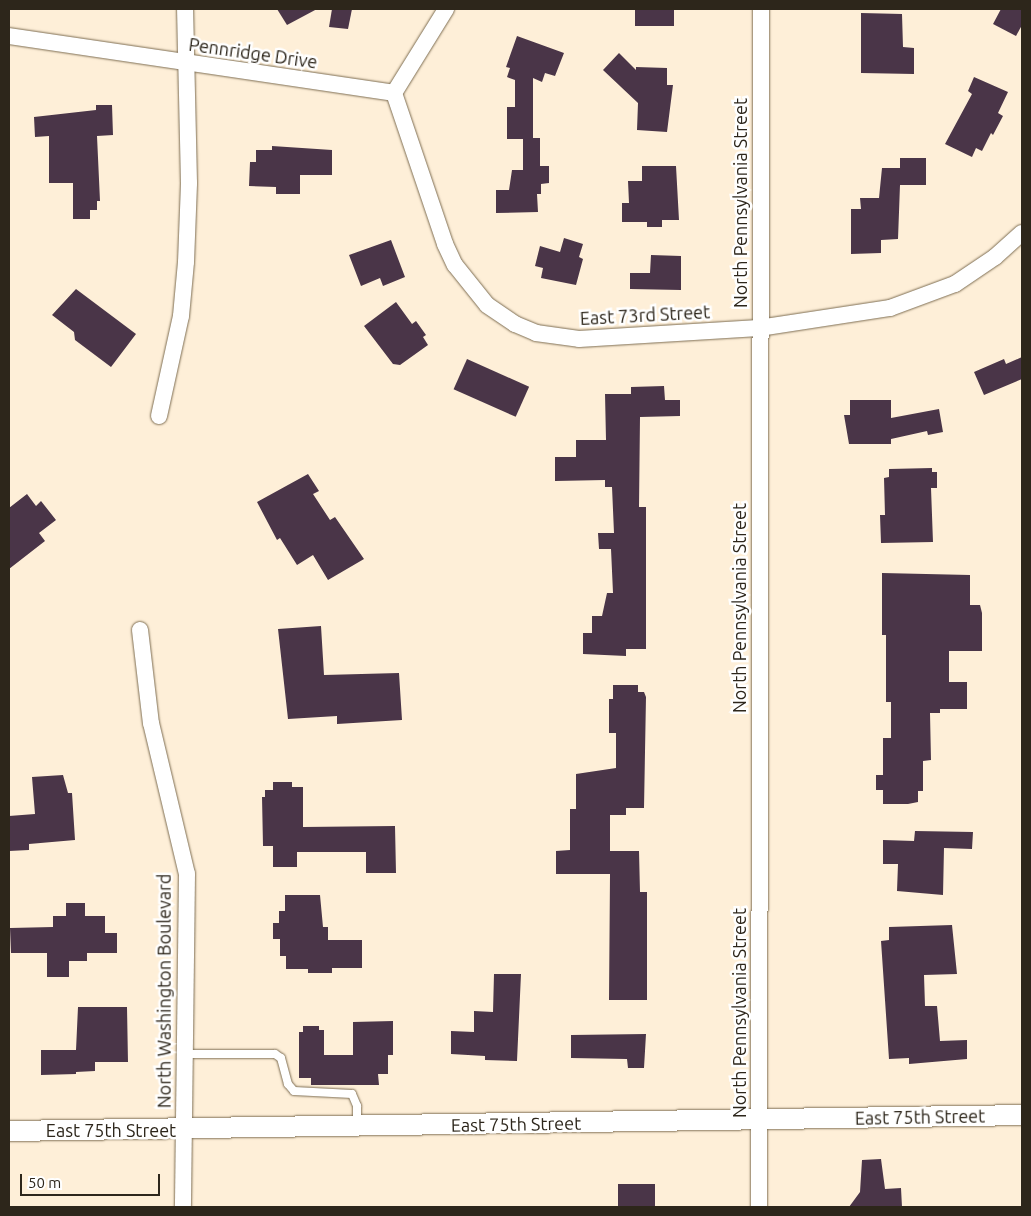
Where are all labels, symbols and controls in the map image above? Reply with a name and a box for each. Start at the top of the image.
street label: Pennridge Drive [187,33,319,73]
street label: North Pennsylvania Street [729,98,751,308]
street label: East 73rd Street [579,301,711,329]
street label: North Pennsylvania Street [728,503,750,713]
street label: North Washington Boulevard [153,874,175,1108]
street label: North Pennsylvania Street [728,908,750,1118]
street label: East 75th Street [855,1105,985,1129]
street label: East 75th Street [451,1112,581,1136]
street label: East 75th Street [46,1119,176,1141]
scale bar [22,1164,162,1196]
text: 50 m [28,1174,61,1191]

